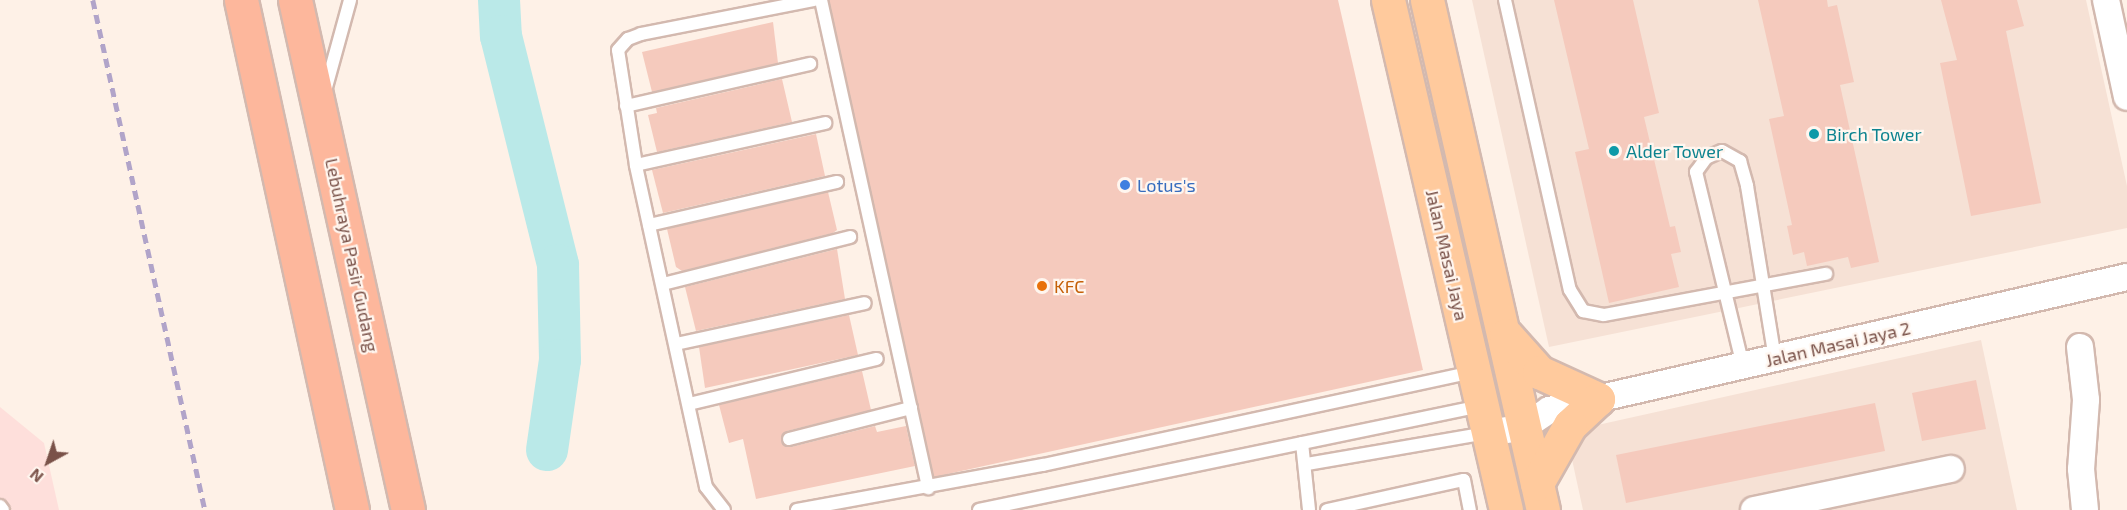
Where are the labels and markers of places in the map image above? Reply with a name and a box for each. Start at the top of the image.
place label: Birch Tower [1826,123,1922,145]
marker: Birch Tower [1807,127,1821,141]
place label: Alder Tower [1626,140,1724,162]
marker: Alder Tower [1607,144,1621,158]
place label: Lotus's [1137,174,1196,196]
marker: Lotus's [1118,178,1132,192]
place label: KFC [1054,275,1084,297]
marker: KFC [1035,279,1049,293]

